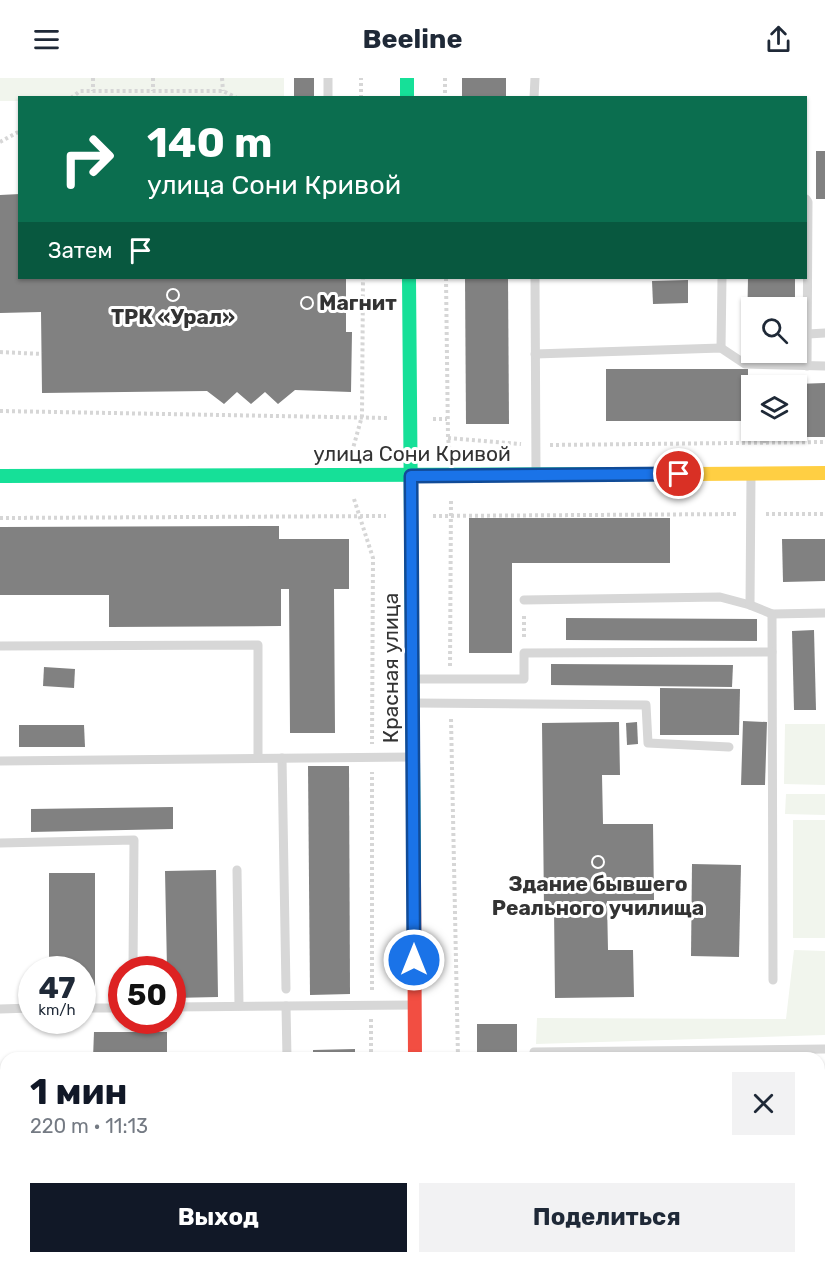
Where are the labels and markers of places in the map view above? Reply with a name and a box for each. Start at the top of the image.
marker: ТРК «Урал» [166,288,180,302]
place label: Магнит [319,290,397,315]
marker: Магнит [300,296,314,310]
place label: ТРК «Урал» [111,304,235,329]
pin [653,448,704,499]
marker: Здание бывшего Реального училища [591,855,605,869]
place label: Здание бывшего Реального училища [492,871,704,920]

